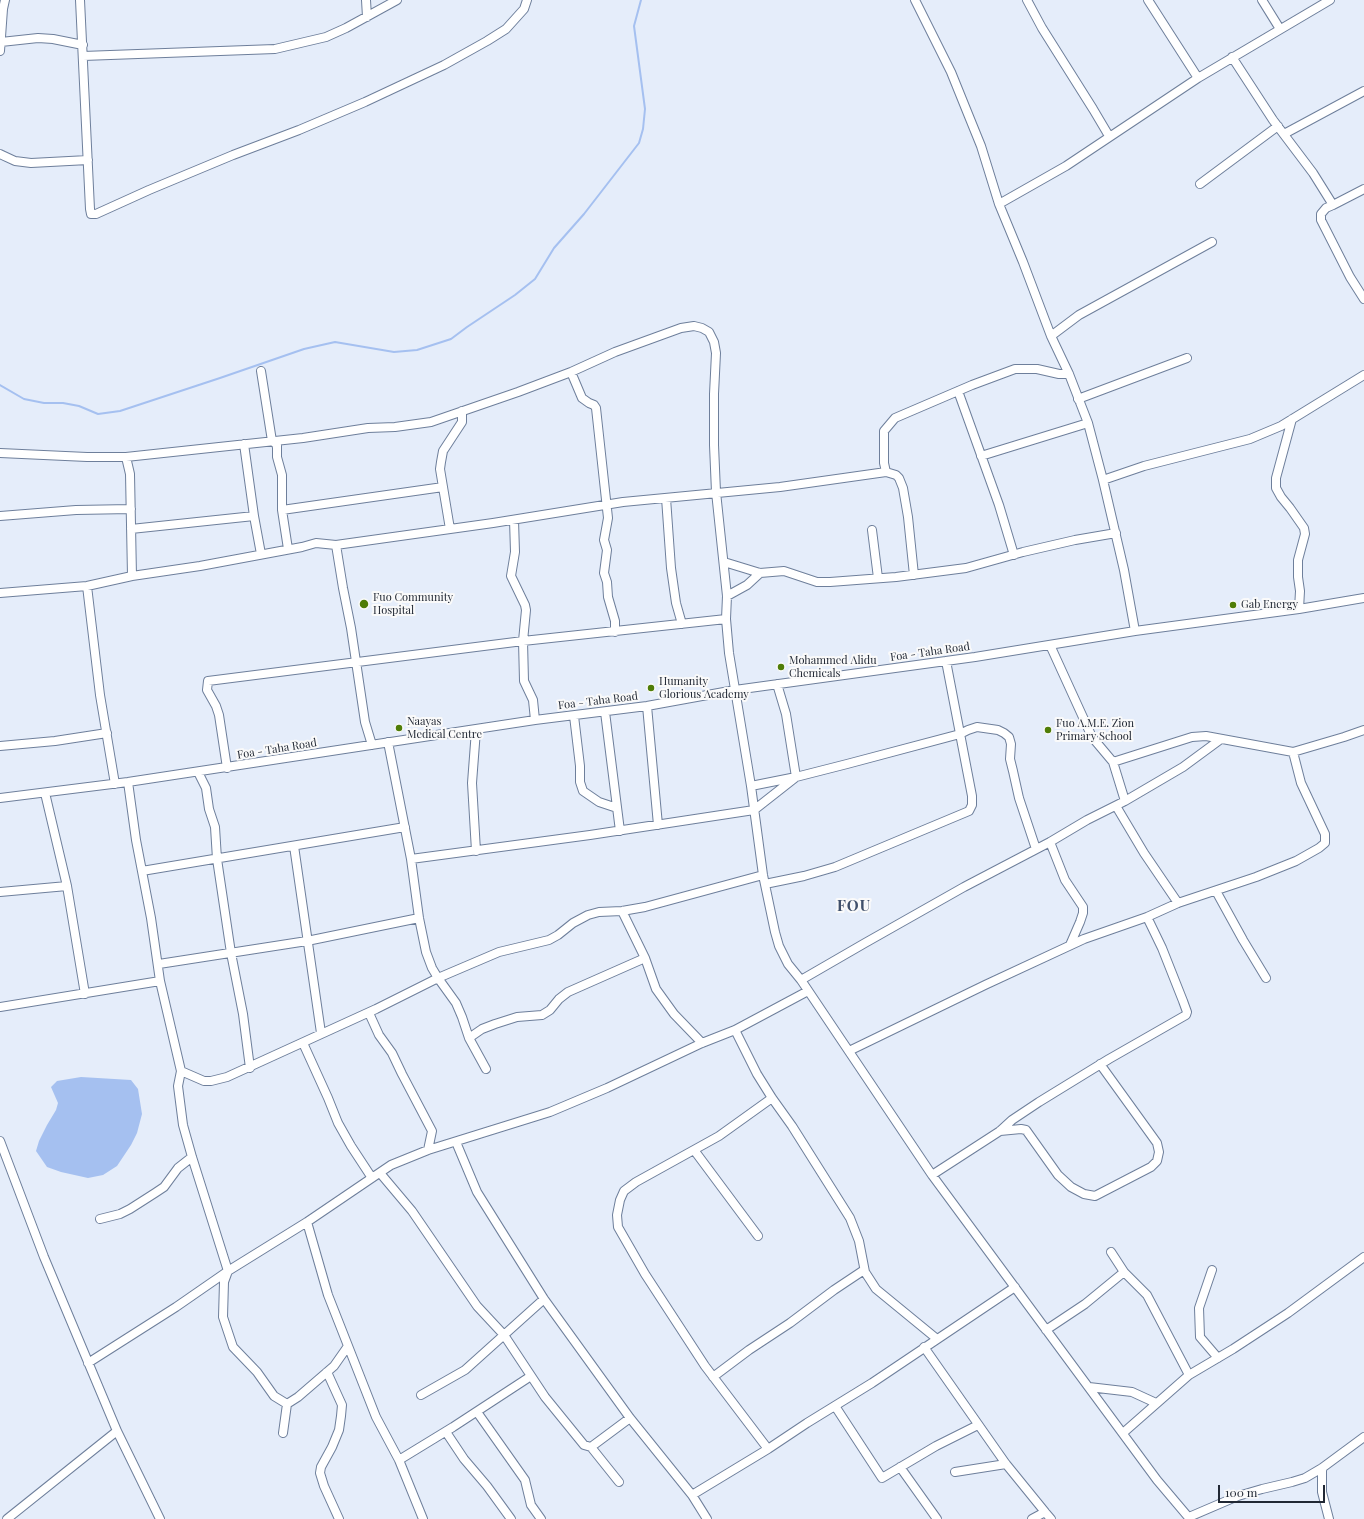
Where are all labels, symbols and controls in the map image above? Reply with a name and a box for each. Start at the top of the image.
place label: Fuo Community Hospital [373,591,453,617]
marker: Fuo Community Hospital [358,598,370,610]
place label: Gab Energy [1241,598,1298,612]
marker: Gab Energy [1228,600,1238,610]
street label: Foa - Taha Road [889,640,971,664]
place label: Mohammed Alidu Chemicals [789,654,877,680]
marker: Mohammed Alidu Chemicals [776,662,786,672]
place label: Humanity Glorious Academy [659,675,749,701]
marker: Humanity Glorious Academy [646,683,656,693]
street label: Foa - Taha Road [557,690,639,712]
place label: Naayas Medical Centre [407,715,482,741]
place label: Fuo A.M.E. Zion Primary School [1056,717,1134,743]
marker: Naayas Medical Centre [394,723,404,733]
marker: Fuo A.M.E. Zion Primary School [1043,725,1053,735]
street label: Foa - Taha Road [236,736,318,762]
district label: FOU [837,897,871,915]
scale bar [1220,1477,1327,1503]
text: 100 m [1225,1484,1257,1500]

